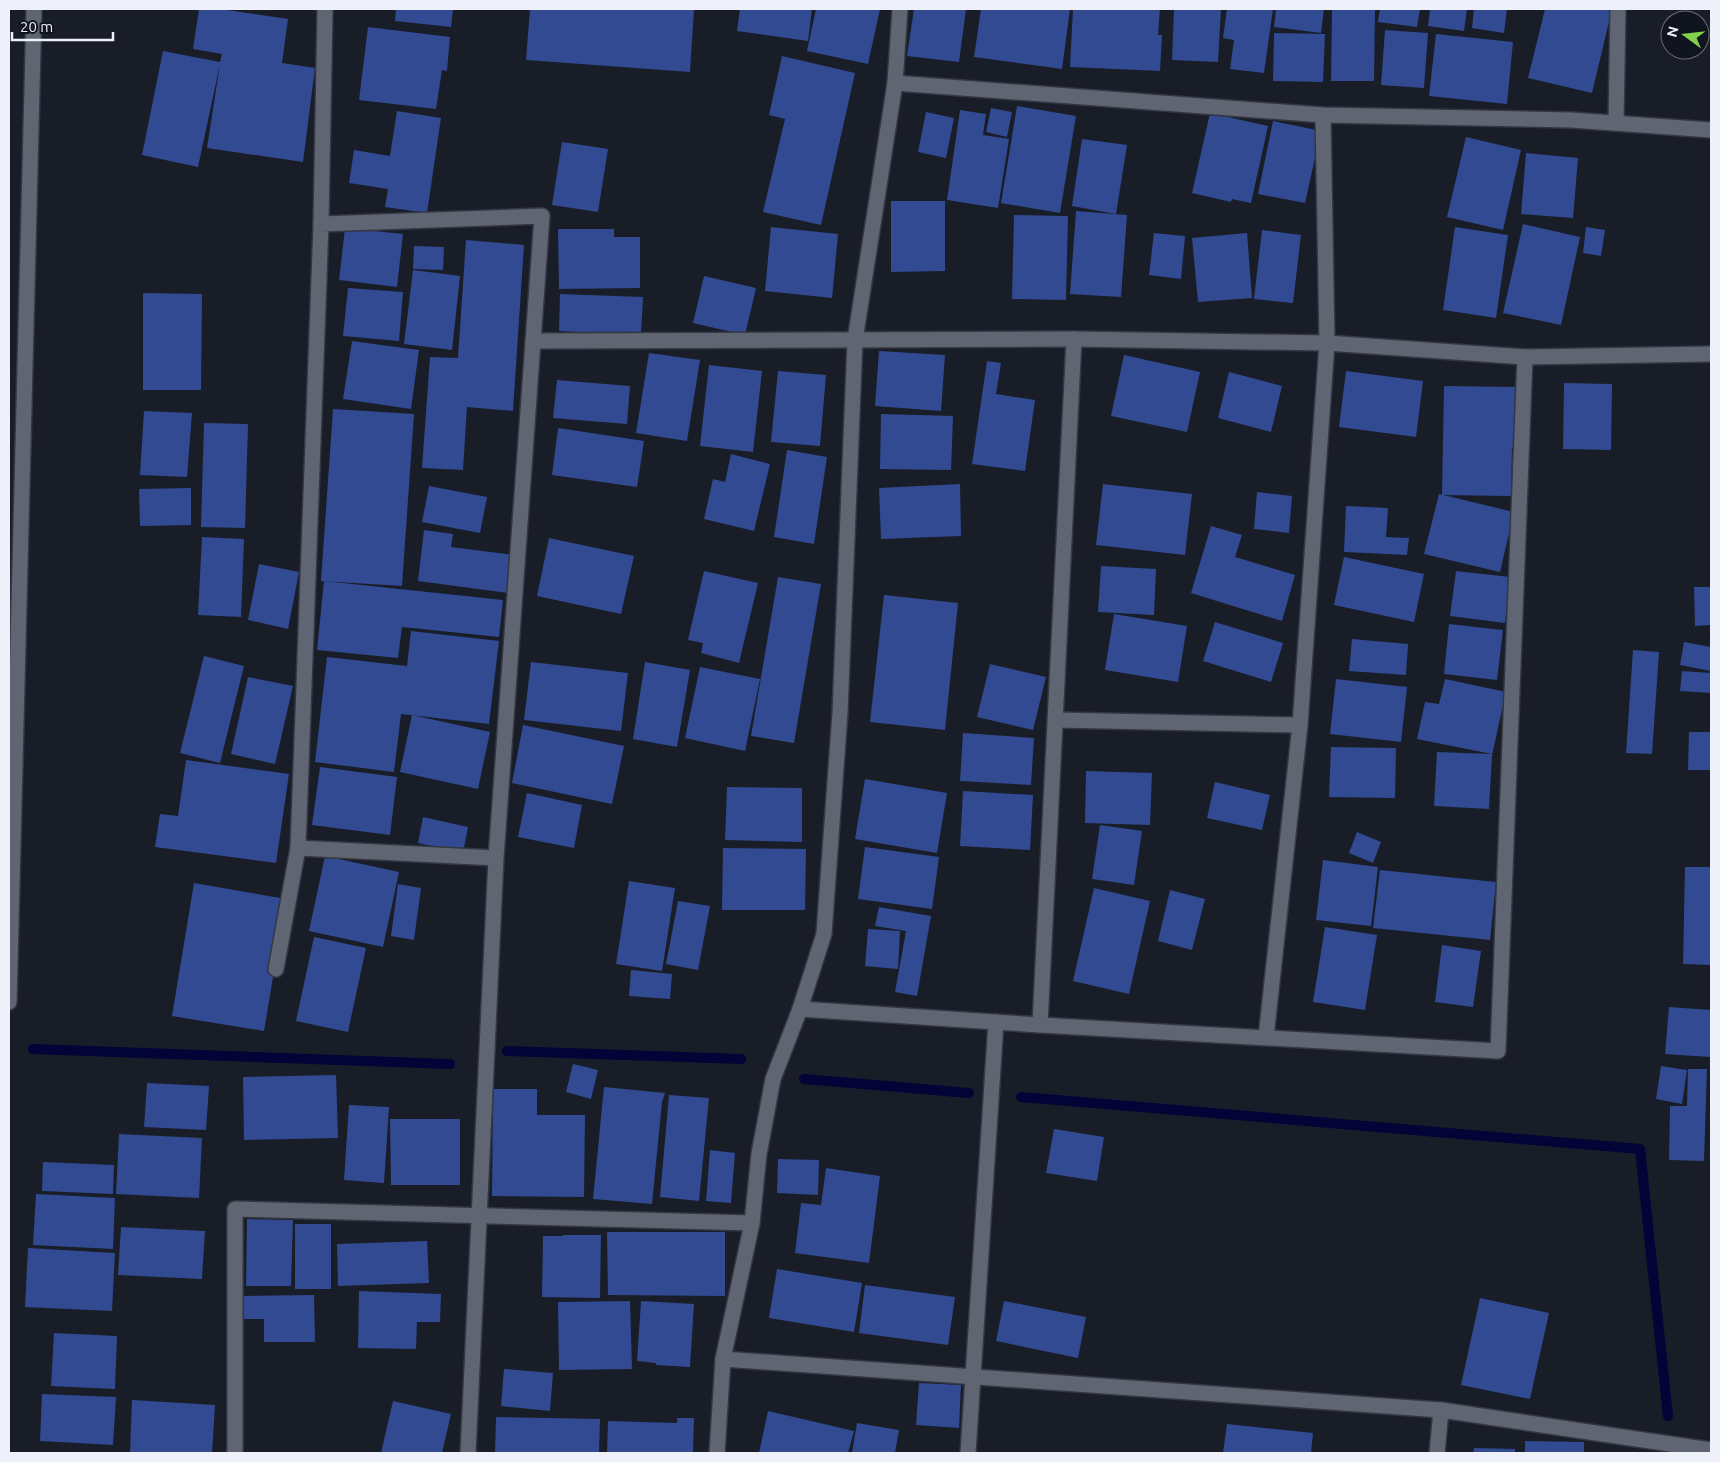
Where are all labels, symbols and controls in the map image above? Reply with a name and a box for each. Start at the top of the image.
scale bar [12,10,114,42]
north arrow [1660,10,1710,60]
text: 20 m [20,18,53,35]
text: N [1663,25,1682,39]

